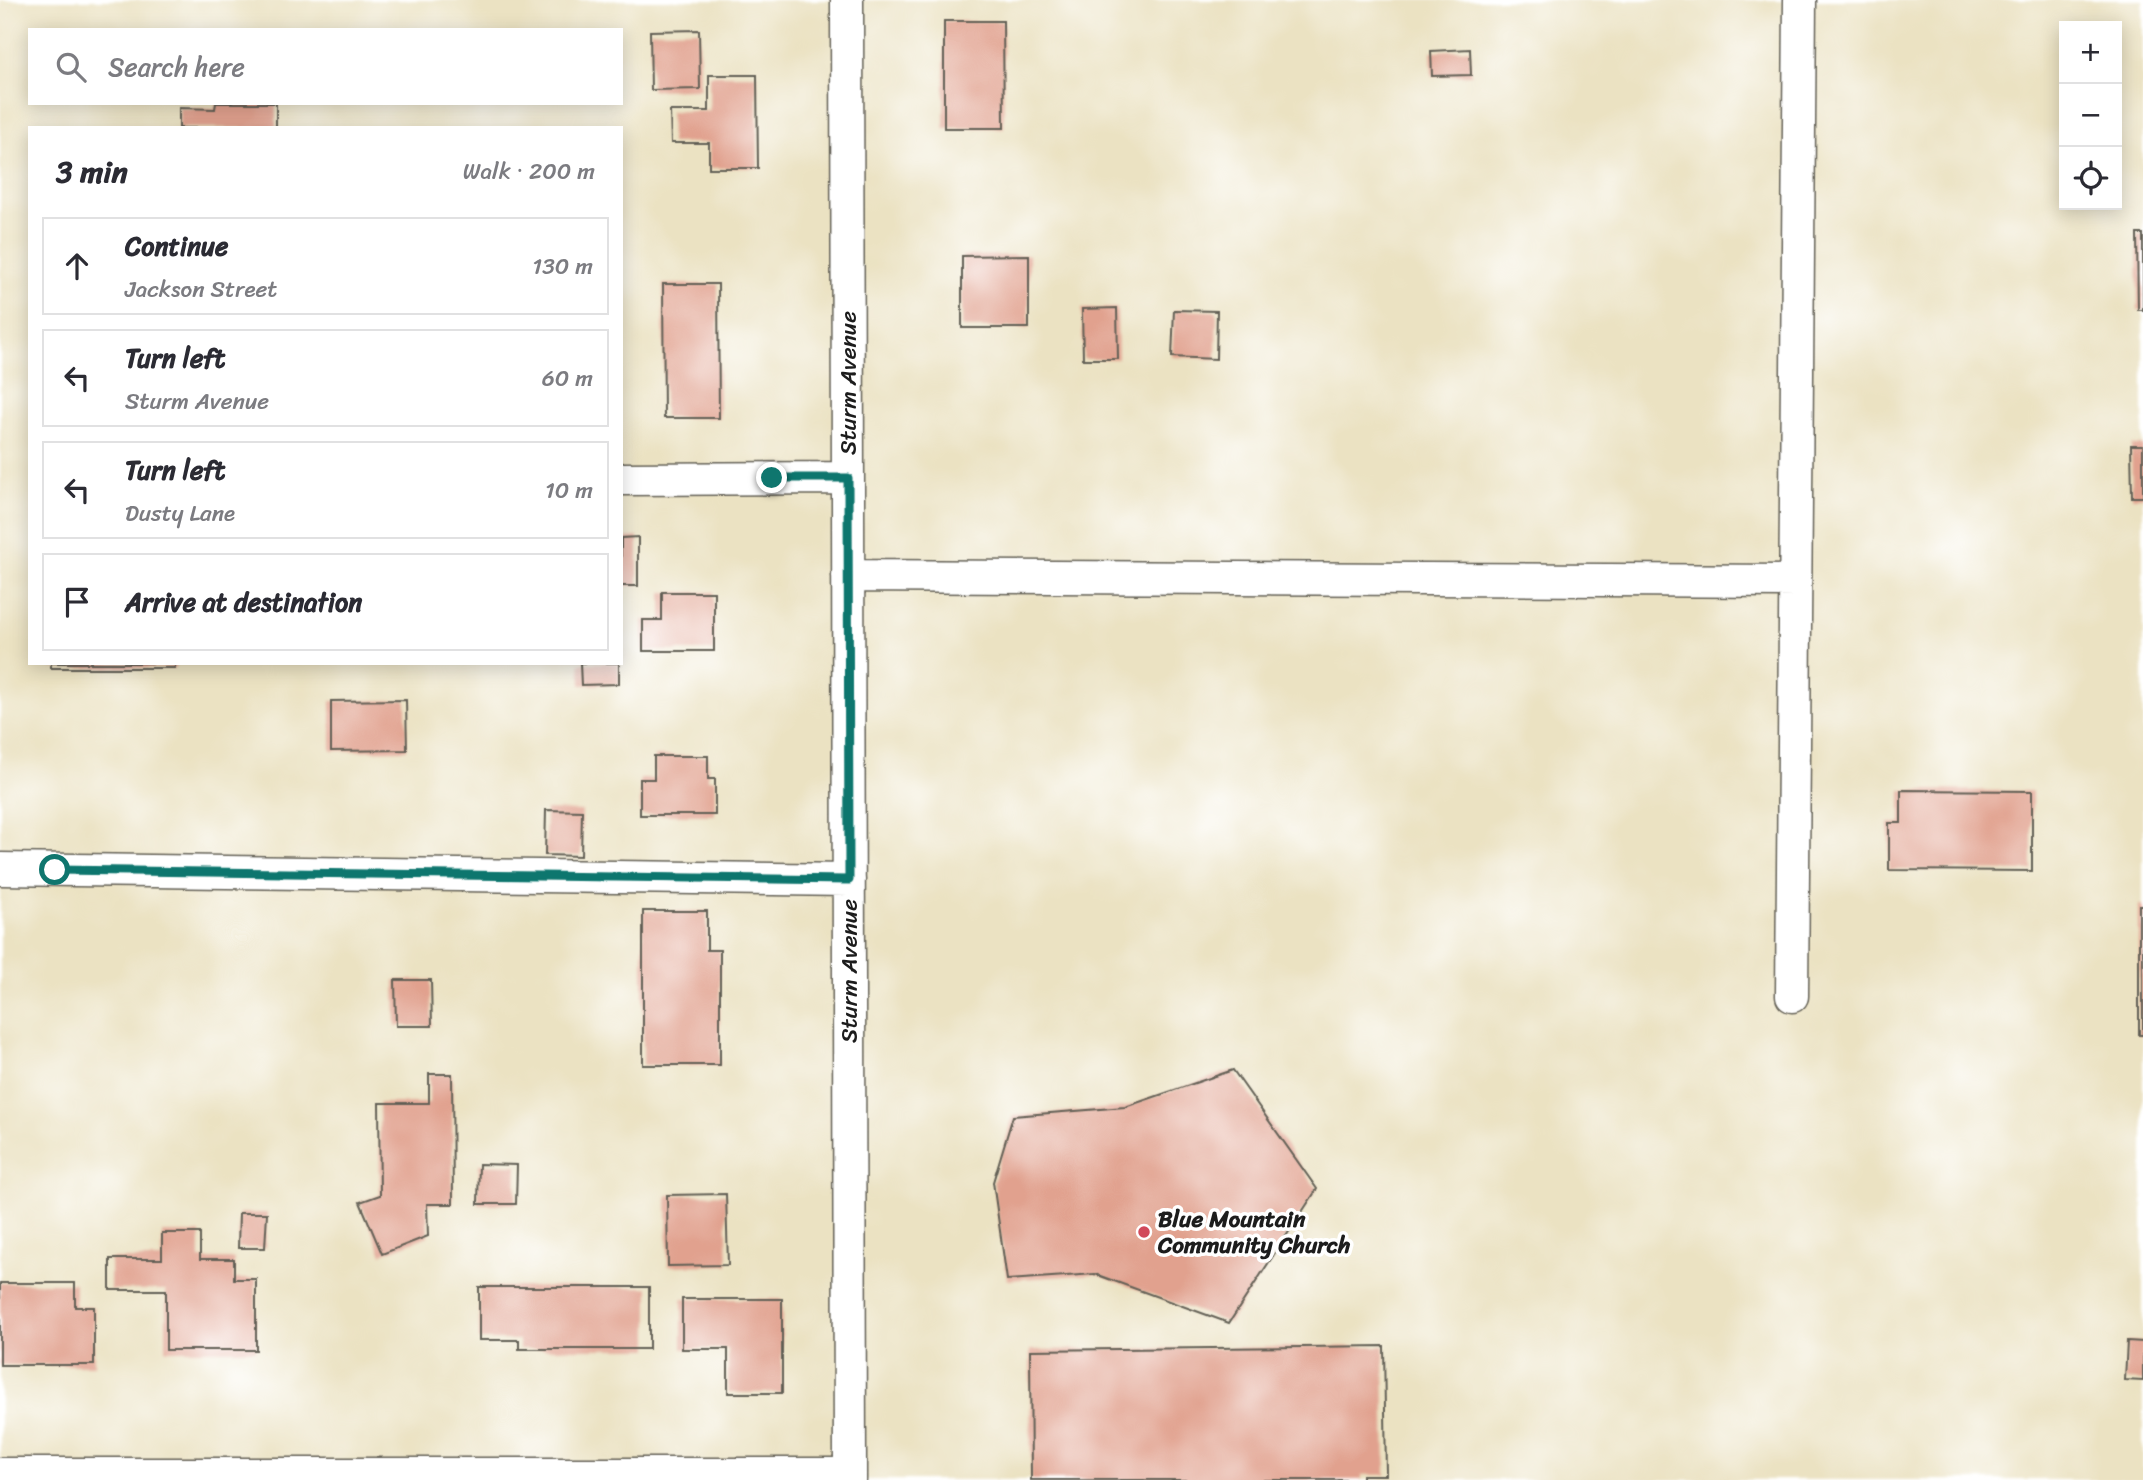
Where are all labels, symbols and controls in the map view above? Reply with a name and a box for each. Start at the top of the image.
map controls [2059,21,2122,210]
button: + [2059,21,2122,84]
search box [28,28,623,105]
text: Search here [108,44,245,90]
icon: search [52,48,90,86]
button: − [2059,84,2122,147]
text: 3 min [56,145,128,199]
button: locate [2059,147,2122,210]
text: Walk · 200 m [463,151,595,192]
text: Continue [125,223,228,269]
text: 130 m [532,246,593,287]
icon: ahead [58,247,96,285]
text: Jackson Street [125,269,277,310]
street label: Sturm Avenue [828,311,869,455]
text: Turn left [125,335,225,381]
text: 60 m [542,358,593,399]
icon: left [58,359,96,397]
text: Sturm Avenue [125,381,269,422]
text: Turn left [125,447,225,493]
route end [756,462,787,493]
text: 10 m [545,470,593,511]
icon: left [58,471,96,509]
text: Dusty Lane [125,493,235,534]
text: Arrive at destination [125,579,362,625]
icon: arrive [58,583,96,621]
route start [39,854,70,885]
street label: Sturm Avenue [829,899,870,1043]
place label: Blue Mountain Community Church [1157,1199,1350,1266]
marker: Blue Mountain Community Church [1136,1224,1152,1240]

